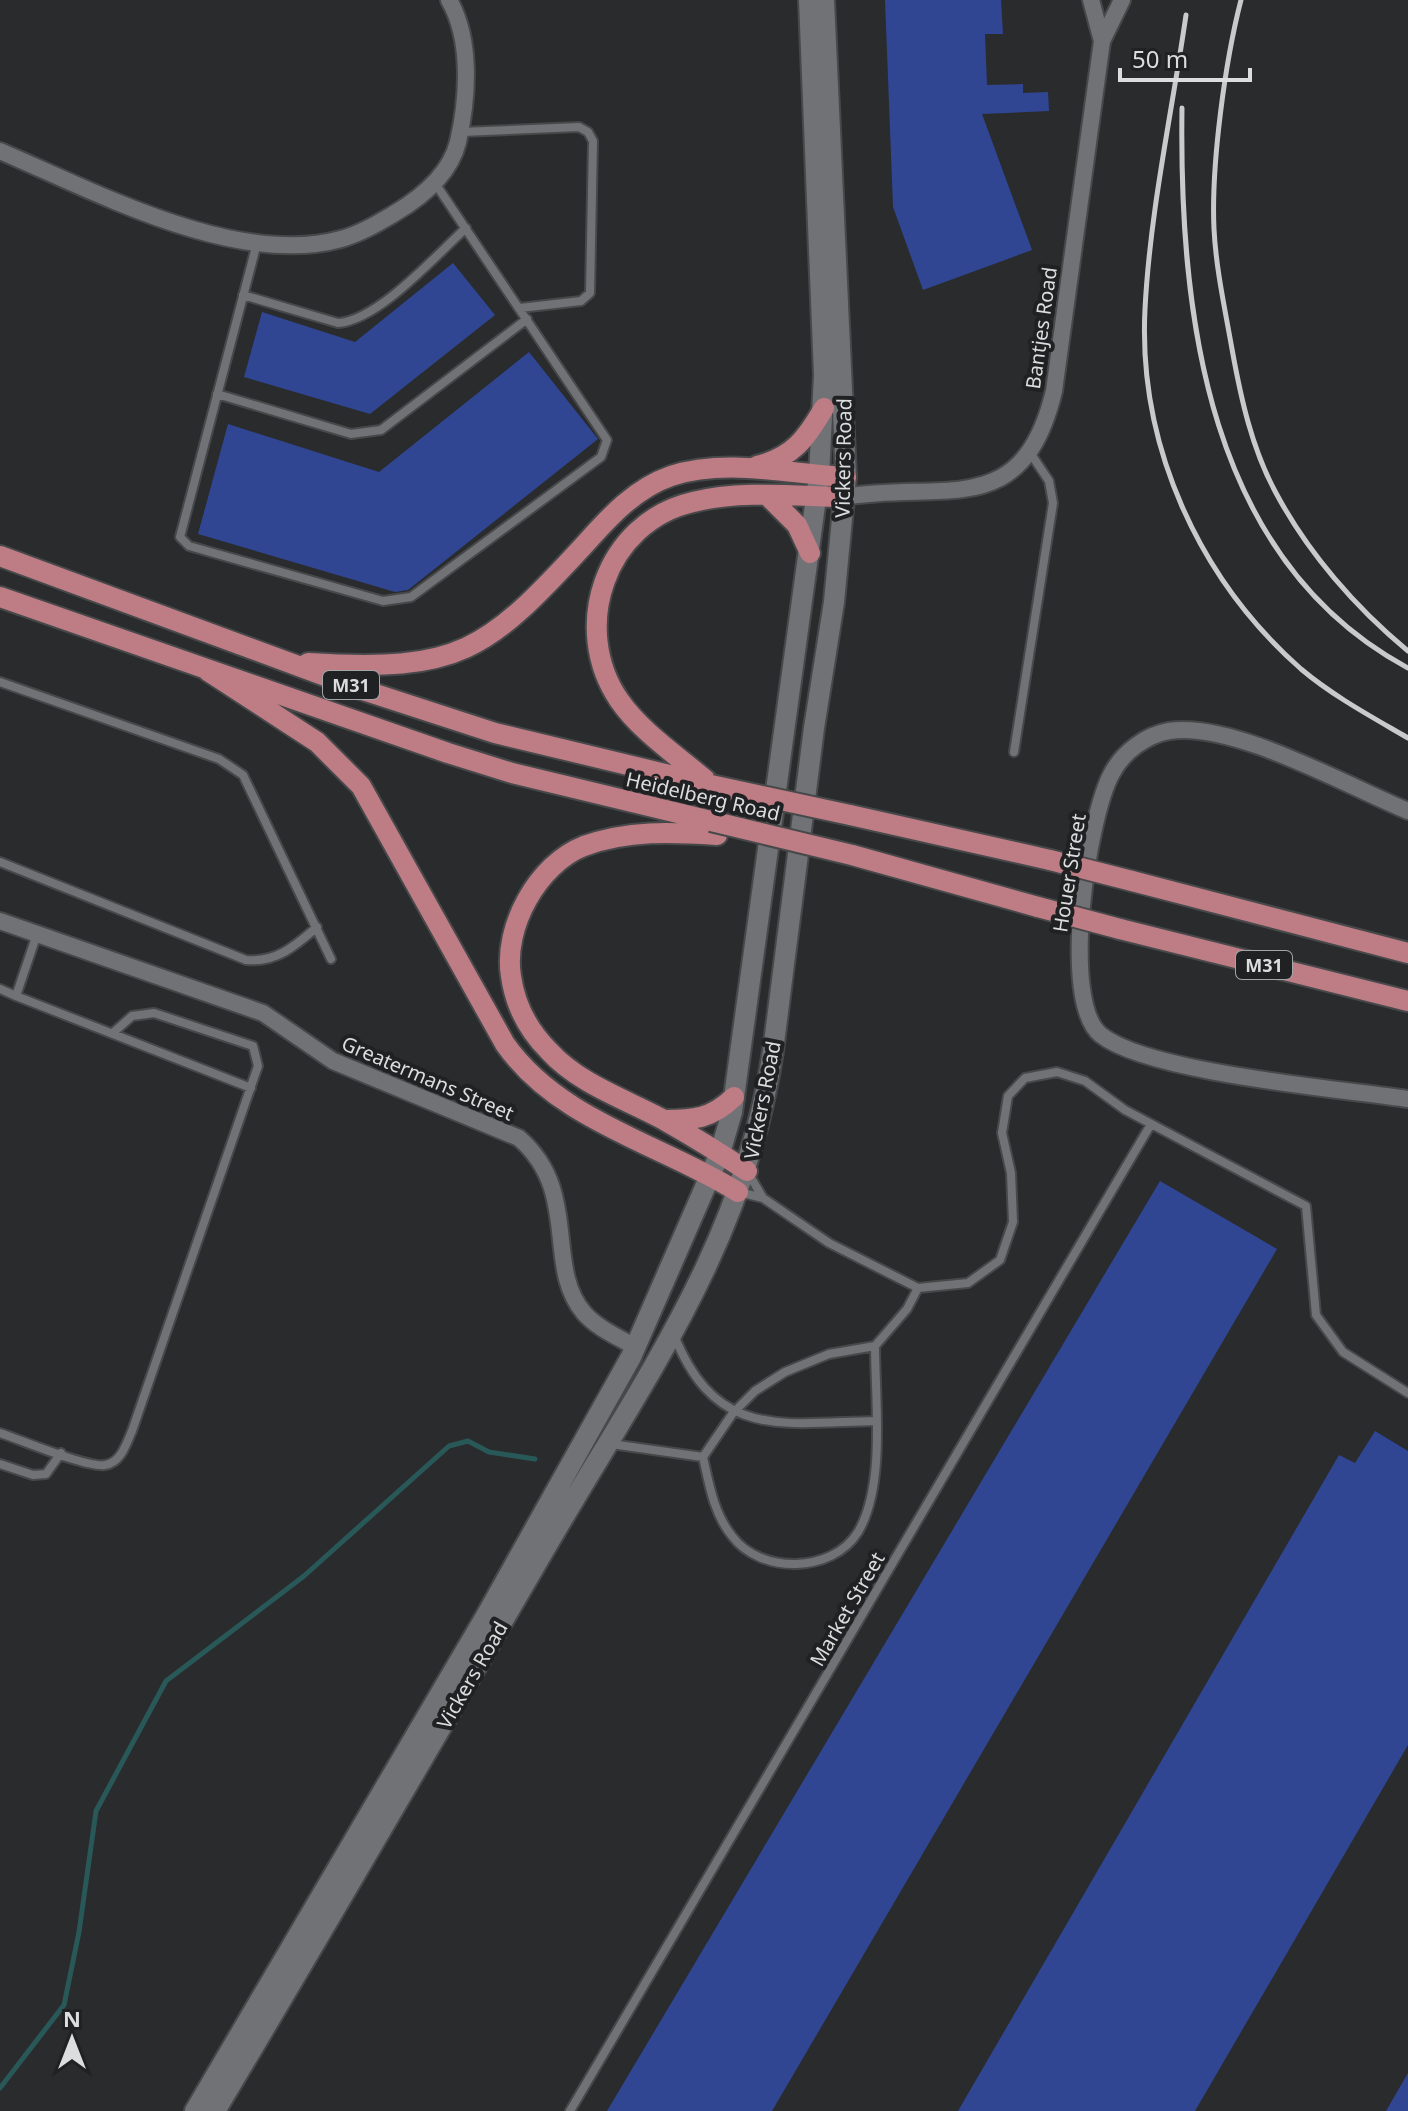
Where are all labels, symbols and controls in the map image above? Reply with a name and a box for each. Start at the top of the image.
scale bar [1120,32,1250,82]
text: 50 m [1132,42,1188,75]
street label: Bantjes Road [1019,265,1063,391]
street label: Vickers Road [828,398,858,518]
road number: M31 [323,671,379,699]
street label: Heidelberg Road [623,765,783,827]
street label: Houer Street [1046,812,1092,934]
road number: M31 [1236,951,1292,979]
street label: Greatermans Street [338,1030,518,1126]
street label: Vickers Road [737,1039,787,1161]
street label: Market Street [803,1547,891,1671]
street label: Vickers Road [430,1616,514,1734]
north arrow [32,1999,112,2079]
text: N [63,2003,81,2033]

